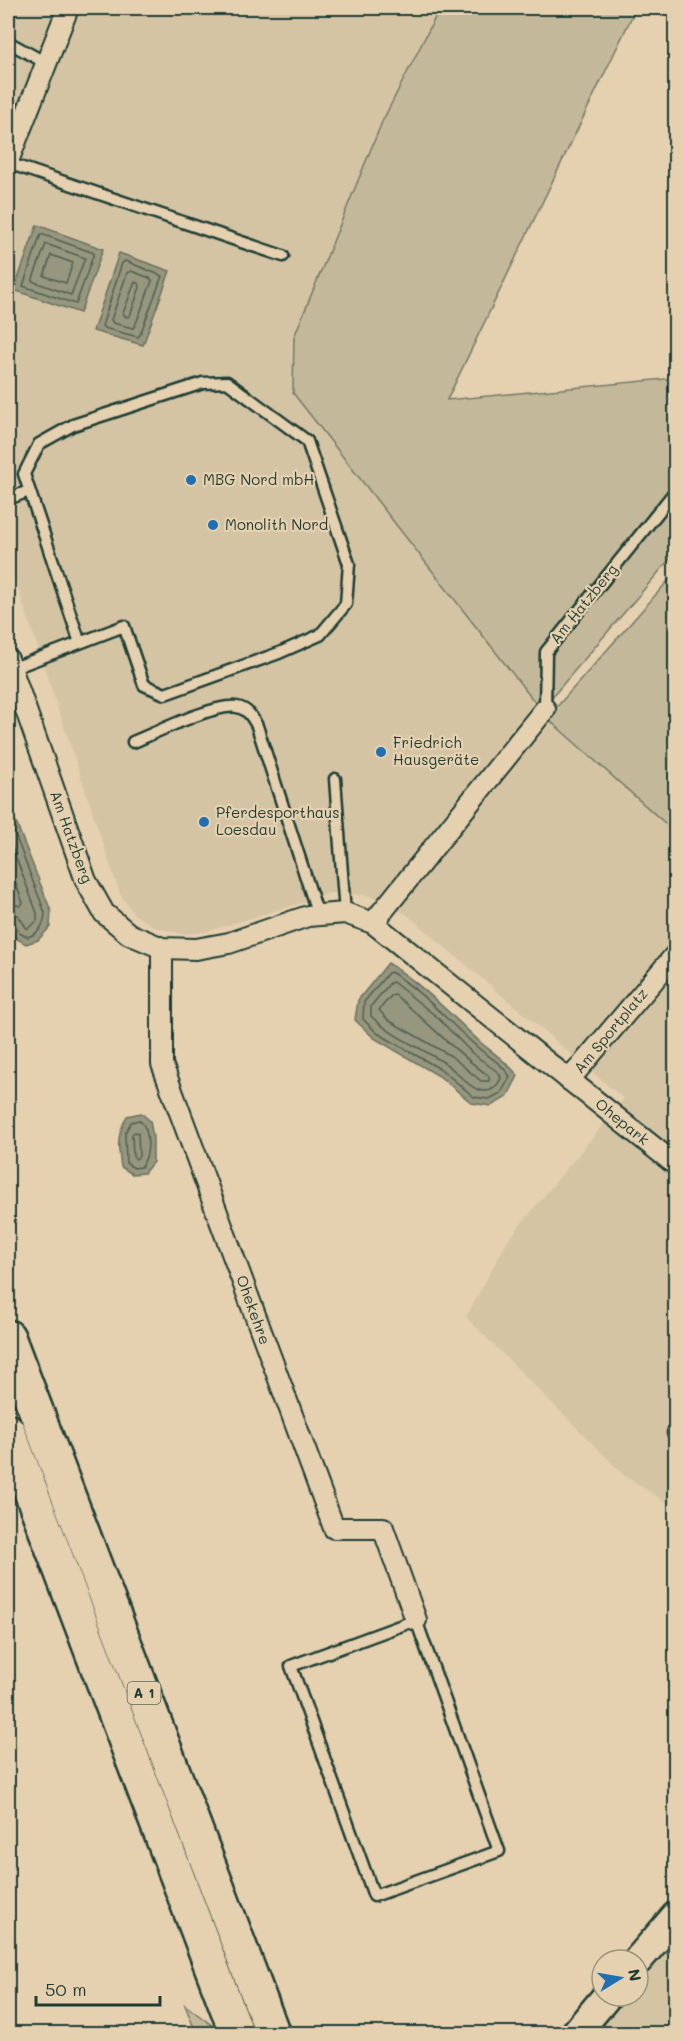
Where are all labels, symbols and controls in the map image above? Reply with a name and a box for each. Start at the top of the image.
place label: MBG Nord mbH [203,469,314,489]
marker: MBG Nord mbH [184,473,198,487]
place label: Monolith Nord [225,514,328,534]
marker: Monolith Nord [206,518,220,532]
street label: Am Hatzberg [545,559,622,647]
place label: Friedrich Hausgeräte [393,732,479,769]
marker: Friedrich Hausgeräte [374,745,388,759]
street label: Am Hatzberg [46,788,98,886]
place label: Pferdesporthaus Loesdau [216,802,339,839]
marker: Pferdesporthaus Loesdau [197,815,211,829]
street label: Am Sportplatz [569,984,652,1077]
street label: Ohepark [592,1093,654,1149]
street label: Ohekehre [232,1272,276,1347]
road number: A 1 [128,1682,160,1704]
north arrow [590,1948,650,2008]
text: N [624,1967,647,1983]
scale bar [36,1969,160,2007]
text: 50 m [45,1977,87,2001]

